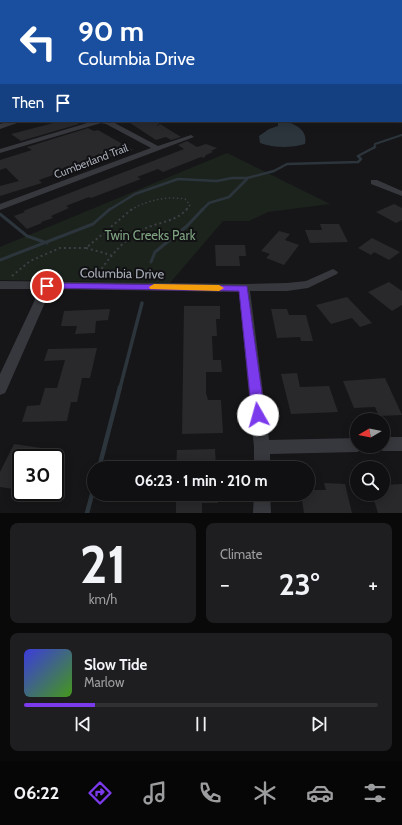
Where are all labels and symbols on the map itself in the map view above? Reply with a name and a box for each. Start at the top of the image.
street label: Cumberland Trail [52,140,130,182]
park label: Twin Creeks Park [104,227,196,243]
street label: Columbia Drive [80,264,165,282]
pin [30,269,64,303]
position arrow [237,394,279,436]
north arrow [350,413,390,453]
speed limit sign: 30 [12,449,64,501]

